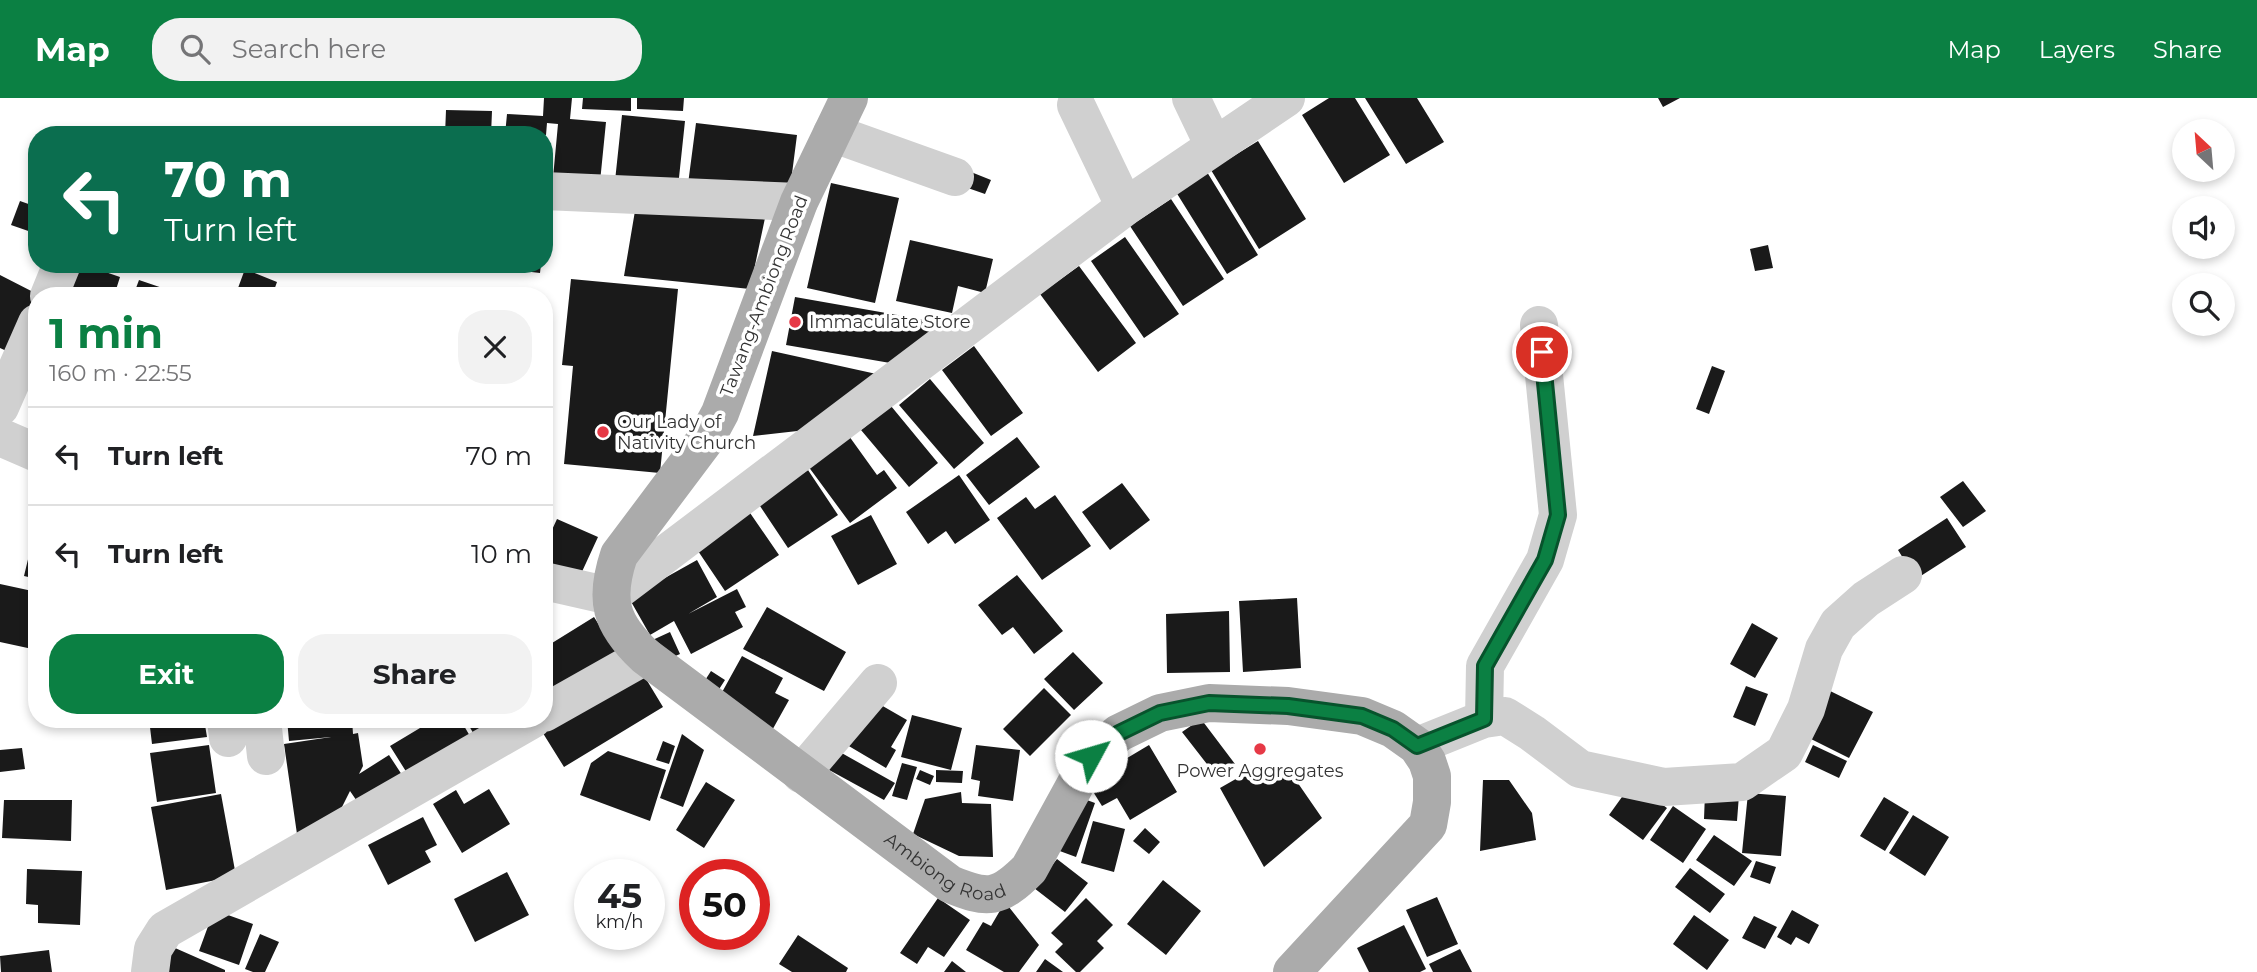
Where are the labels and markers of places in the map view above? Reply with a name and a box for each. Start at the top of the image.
place label: Immaculate Store [809,311,971,333]
marker: Immaculate Store [787,314,803,330]
pin [1512,322,1572,382]
place label: Our Lady of Nativity Church [617,411,756,454]
marker: Our Lady of Nativity Church [595,424,611,440]
marker: Power Aggregates [1252,741,1268,757]
place label: Power Aggregates [1177,760,1344,782]

